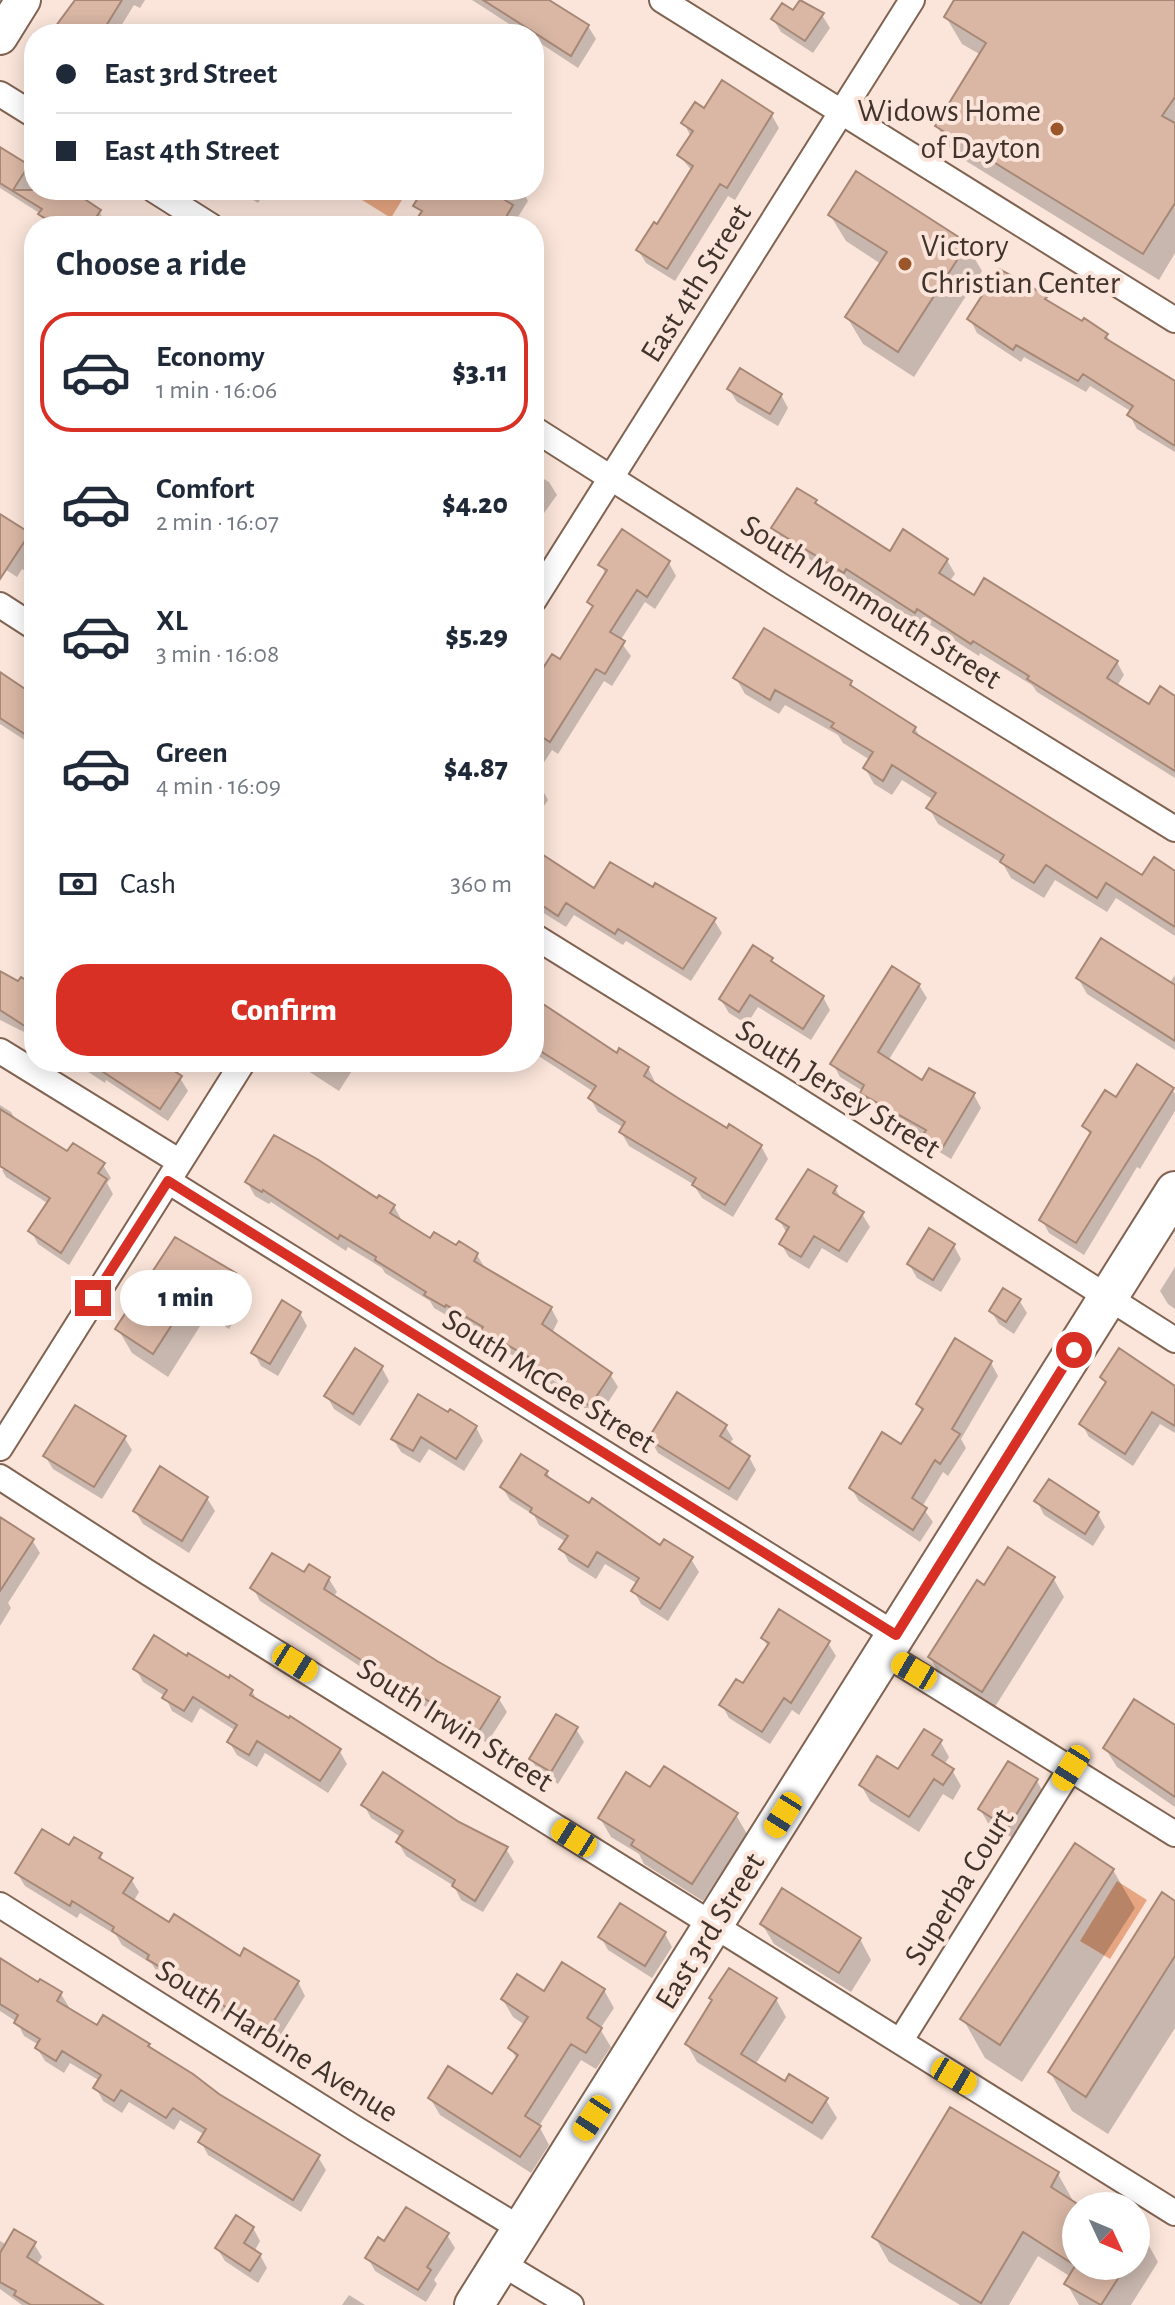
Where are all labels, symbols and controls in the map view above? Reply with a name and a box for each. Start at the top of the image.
text: East 3rd Street [104,59,277,89]
place label: Widows Home of Dayton [857,95,1041,164]
marker: Widows Home of Dayton [1048,120,1066,138]
text: East 4th Street [104,136,279,166]
street label: East 4th Street [635,198,757,368]
place label: Victory Christian Center [921,230,1121,299]
text: Choose a ride [56,246,246,282]
marker: Victory Christian Center [896,255,914,273]
icon: car [60,336,132,408]
text: Economy [156,342,265,372]
text: $3.11 [452,357,508,387]
text: 1 min · 16:06 [156,377,277,403]
icon: car [60,468,132,540]
text: Comfort [156,474,255,504]
text: $4.20 [442,489,508,519]
text: 2 min · 16:07 [156,509,279,535]
street label: South Monmouth Street [735,509,1007,695]
icon: car [60,600,132,672]
text: XL [156,606,188,636]
text: $5.29 [445,621,508,651]
text: 3 min · 16:08 [156,641,279,667]
icon: car [60,732,132,804]
text: Green [156,738,228,768]
text: $4.87 [444,753,508,783]
text: 4 min · 16:09 [156,773,281,799]
icon: cash [56,862,100,906]
text: Cash [120,869,176,899]
text: 360 m [450,871,512,897]
button: Confirm [56,964,512,1056]
street label: South Jersey Street [730,1013,946,1165]
callout: 1 min [121,1270,253,1326]
route end [75,1280,111,1316]
text: 1 min [158,1285,214,1311]
street label: South McGee Street [437,1303,661,1459]
route start [1056,1332,1092,1368]
car [268,1640,322,1686]
car [887,1649,941,1693]
street label: South Irwin Street [352,1652,558,1798]
car [1048,1741,1094,1795]
car [760,1788,806,1842]
street label: Superba Court [898,1803,1020,1971]
car [547,1815,601,1861]
street label: East 3rd Street [649,1847,771,2015]
street label: South Harbine Avenue [150,1954,404,2128]
car [927,2054,981,2098]
car [569,2091,615,2145]
north arrow [1062,2192,1150,2280]
map controls [1062,2192,1150,2280]

